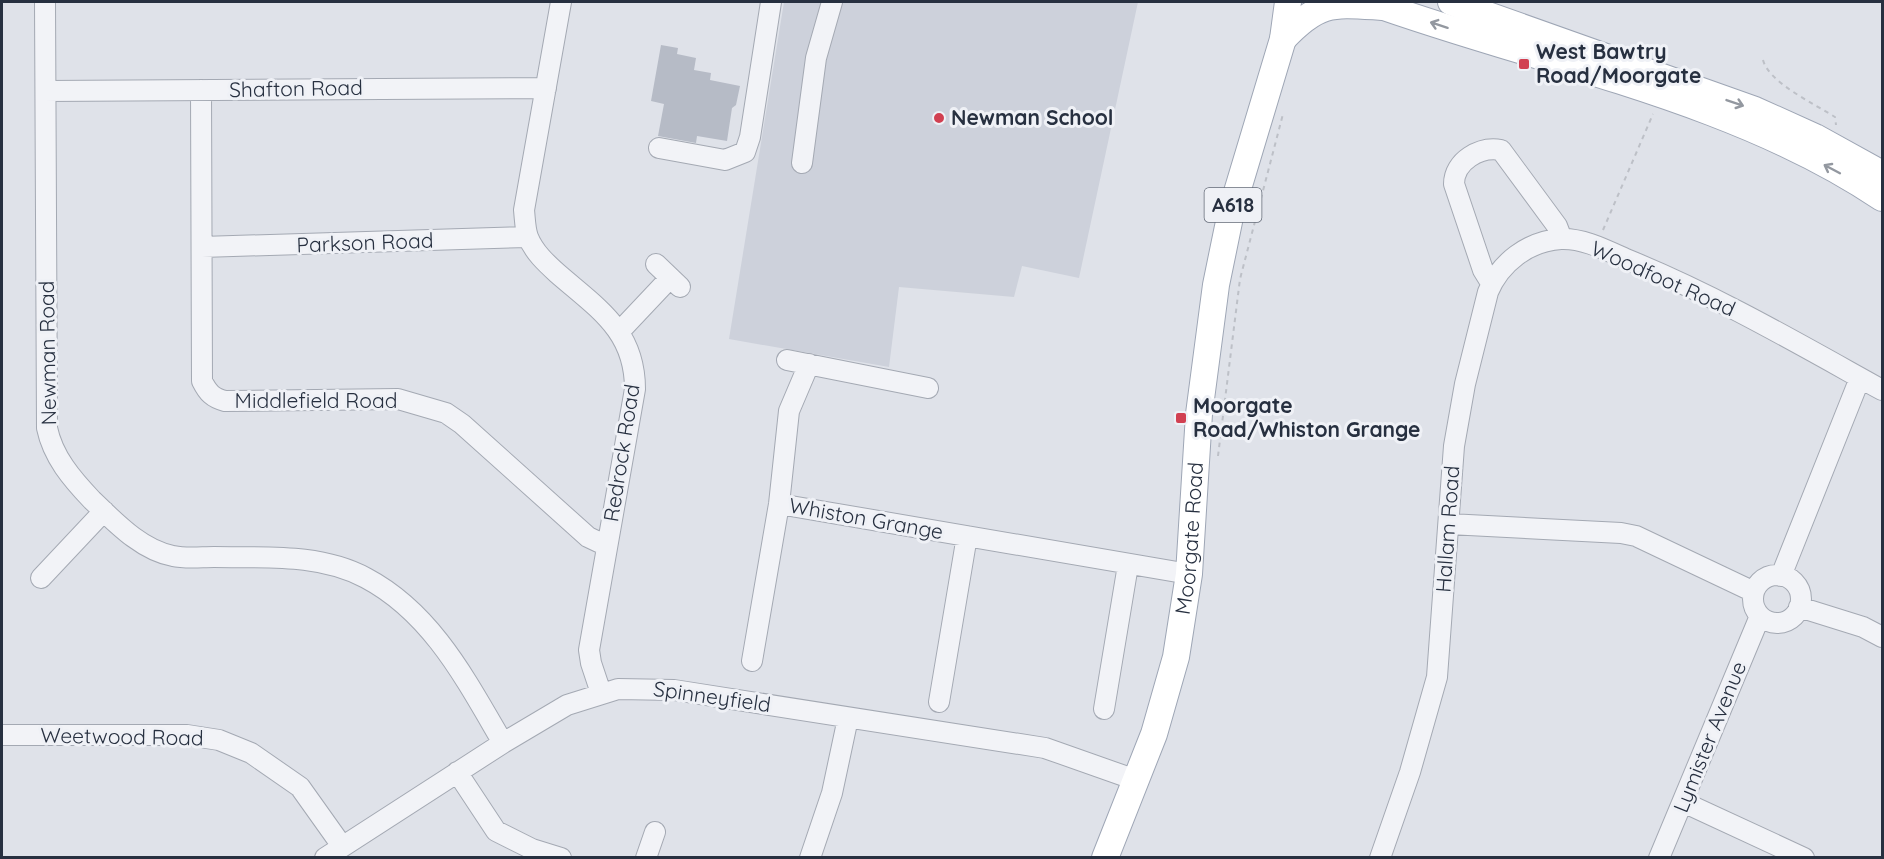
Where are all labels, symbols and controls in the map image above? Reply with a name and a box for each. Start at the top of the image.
one-way arrow [1430,19,1449,30]
place label: West Bawtry Road/Moorgate [1536,38,1701,88]
marker: West Bawtry Road/Moorgate [1517,57,1531,71]
street label: Shafton Road [229,74,363,102]
one-way arrow [1725,99,1744,110]
place label: Newman School [951,104,1114,130]
marker: Newman School [932,111,946,125]
one-way arrow [1824,163,1841,175]
road number: A618 [1204,188,1262,222]
street label: Parkson Road [296,227,434,257]
street label: Woodfoot Road [1587,235,1740,322]
street label: Newman Road [33,280,61,426]
street label: Redrock Road [597,382,645,523]
street label: Middlefield Road [235,387,397,413]
place label: Moorgate Road/Whiston Grange [1193,392,1420,442]
marker: Moorgate Road/Whiston Grange [1174,411,1188,425]
street label: Moorgate Road [1169,461,1208,616]
street label: Hallam Road [1430,465,1464,593]
street label: Whiston Grange [787,492,945,544]
street label: Lymister Avenue [1667,657,1751,816]
street label: Spinneyfield [652,675,772,717]
street label: Weetwood Road [40,722,204,750]

